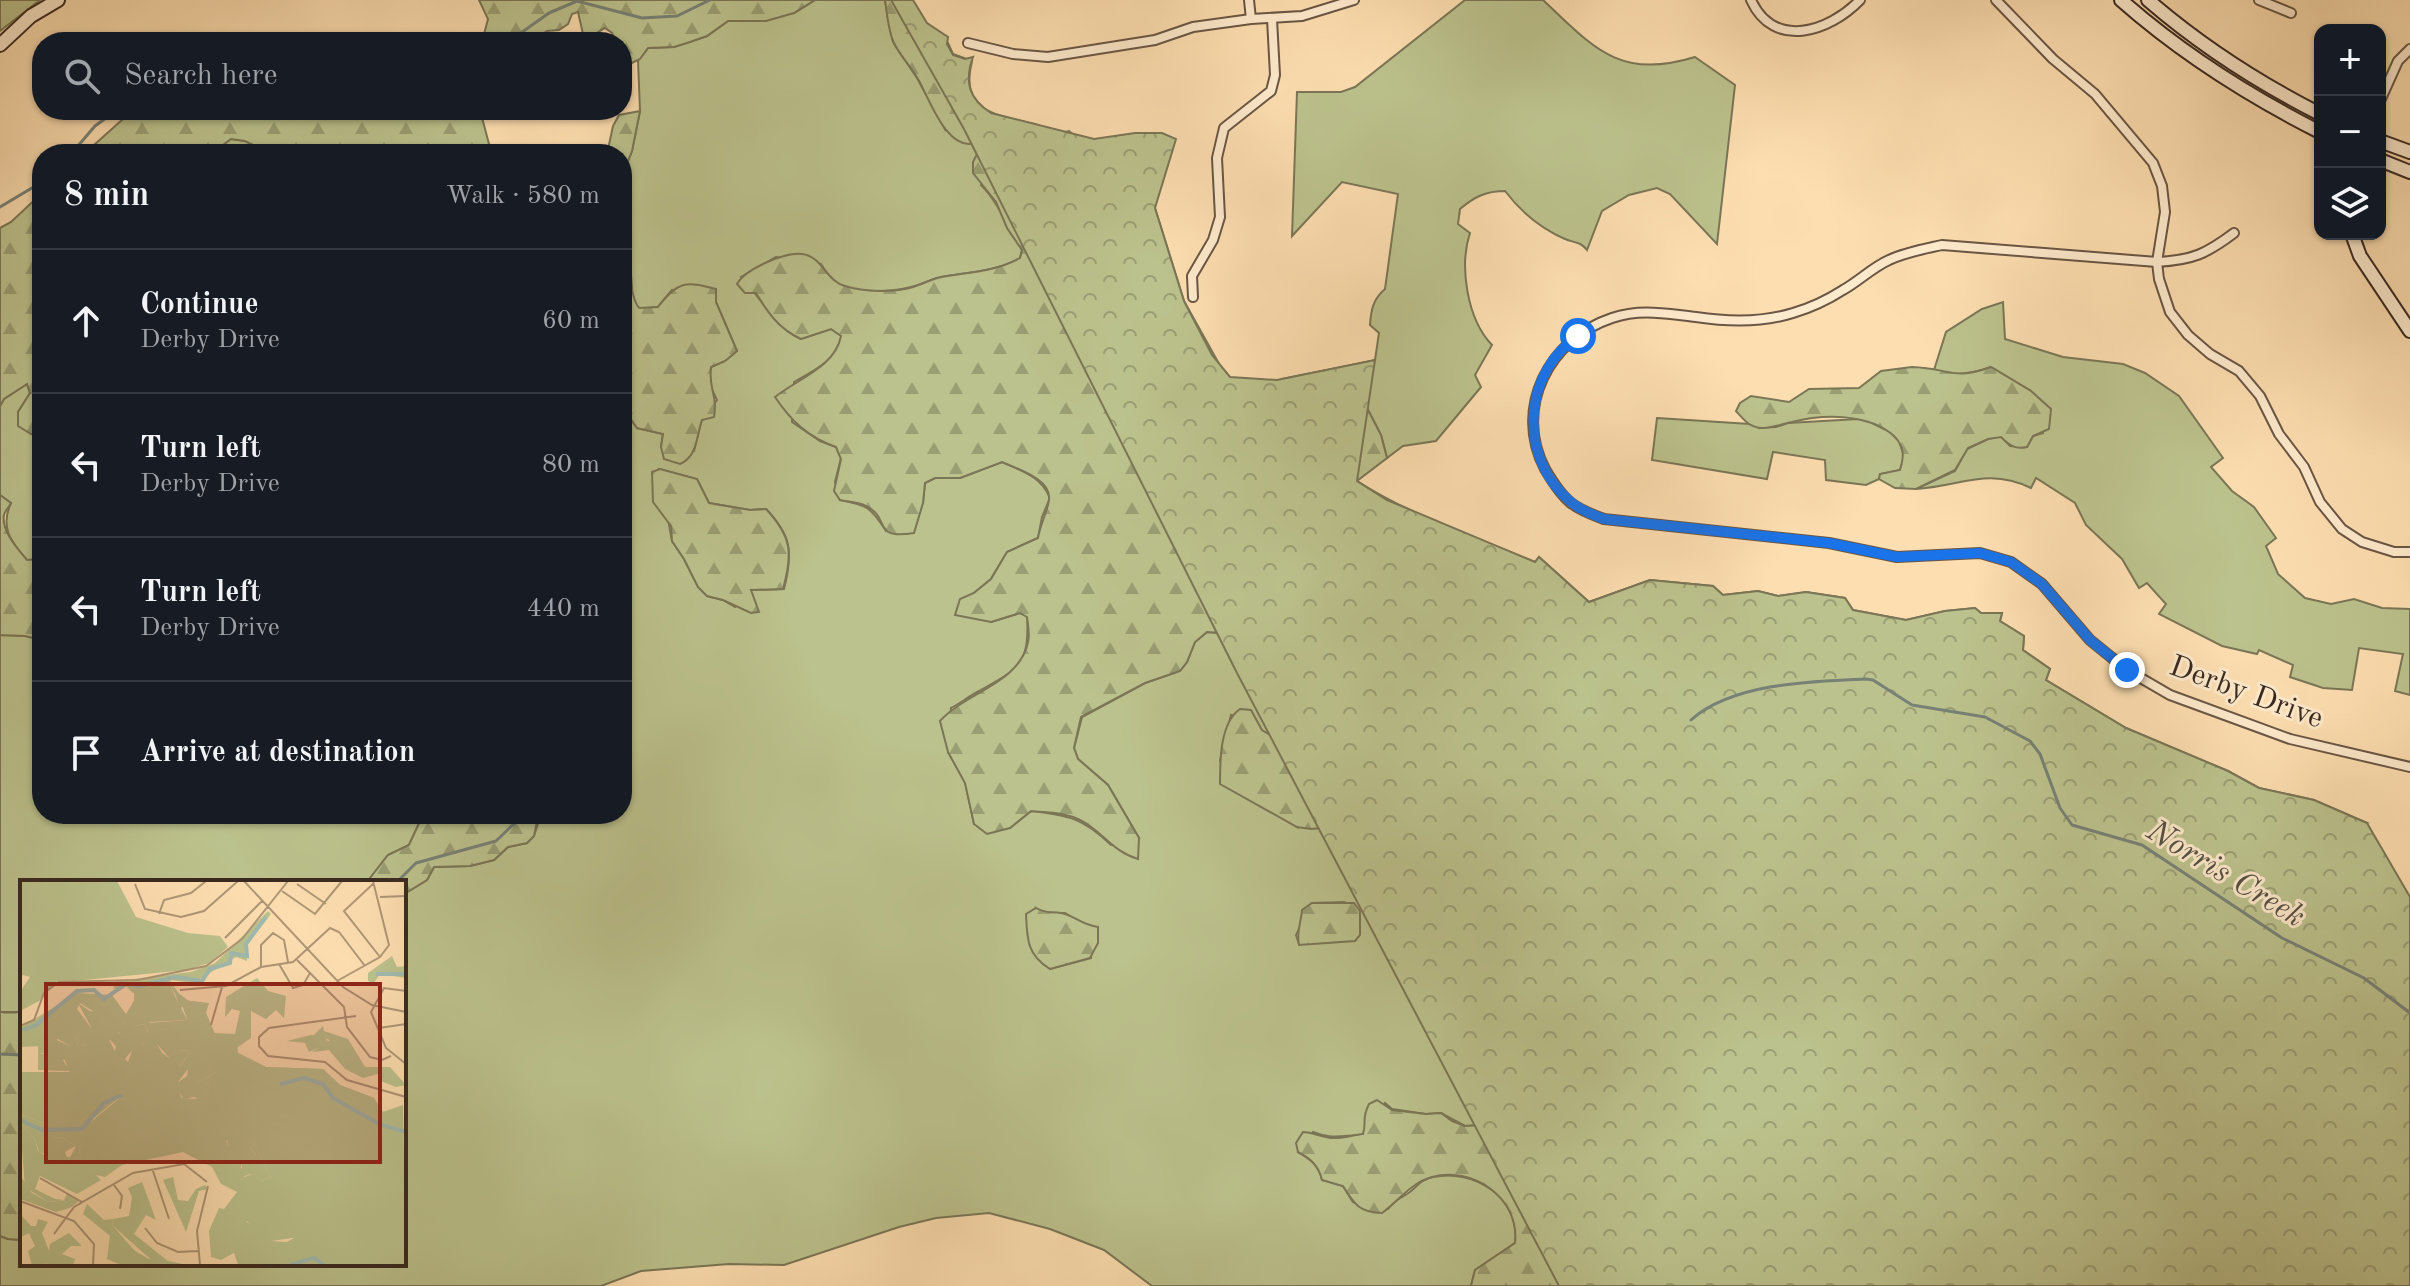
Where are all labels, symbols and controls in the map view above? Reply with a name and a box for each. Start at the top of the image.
map controls [2314,24,2386,240]
button: + [2314,24,2386,96]
search box [32,32,632,120]
icon: search [60,54,104,98]
text: Search here [124,61,278,91]
button: − [2314,96,2386,168]
button: layers [2314,168,2386,240]
text: 8 min [64,179,149,213]
text: Walk · 580 m [446,183,600,209]
text: Continue [140,290,259,320]
icon: ahead [64,299,108,343]
text: 60 m [542,308,600,334]
route start [1560,318,1596,354]
text: Derby Drive [140,327,280,353]
text: Turn left [140,434,261,464]
icon: left [64,443,108,487]
text: 80 m [542,452,600,478]
text: Derby Drive [140,471,280,497]
text: Turn left [140,578,261,608]
icon: left [64,587,108,631]
text: 440 m [527,596,600,622]
text: Derby Drive [140,615,280,641]
street label: Derby Drive [2165,651,2327,735]
route end [2109,652,2145,688]
icon: arrive [64,731,108,775]
text: Arrive at destination [140,738,415,768]
water label: Norris Creek [2140,815,2309,935]
inset map [20,880,406,1266]

